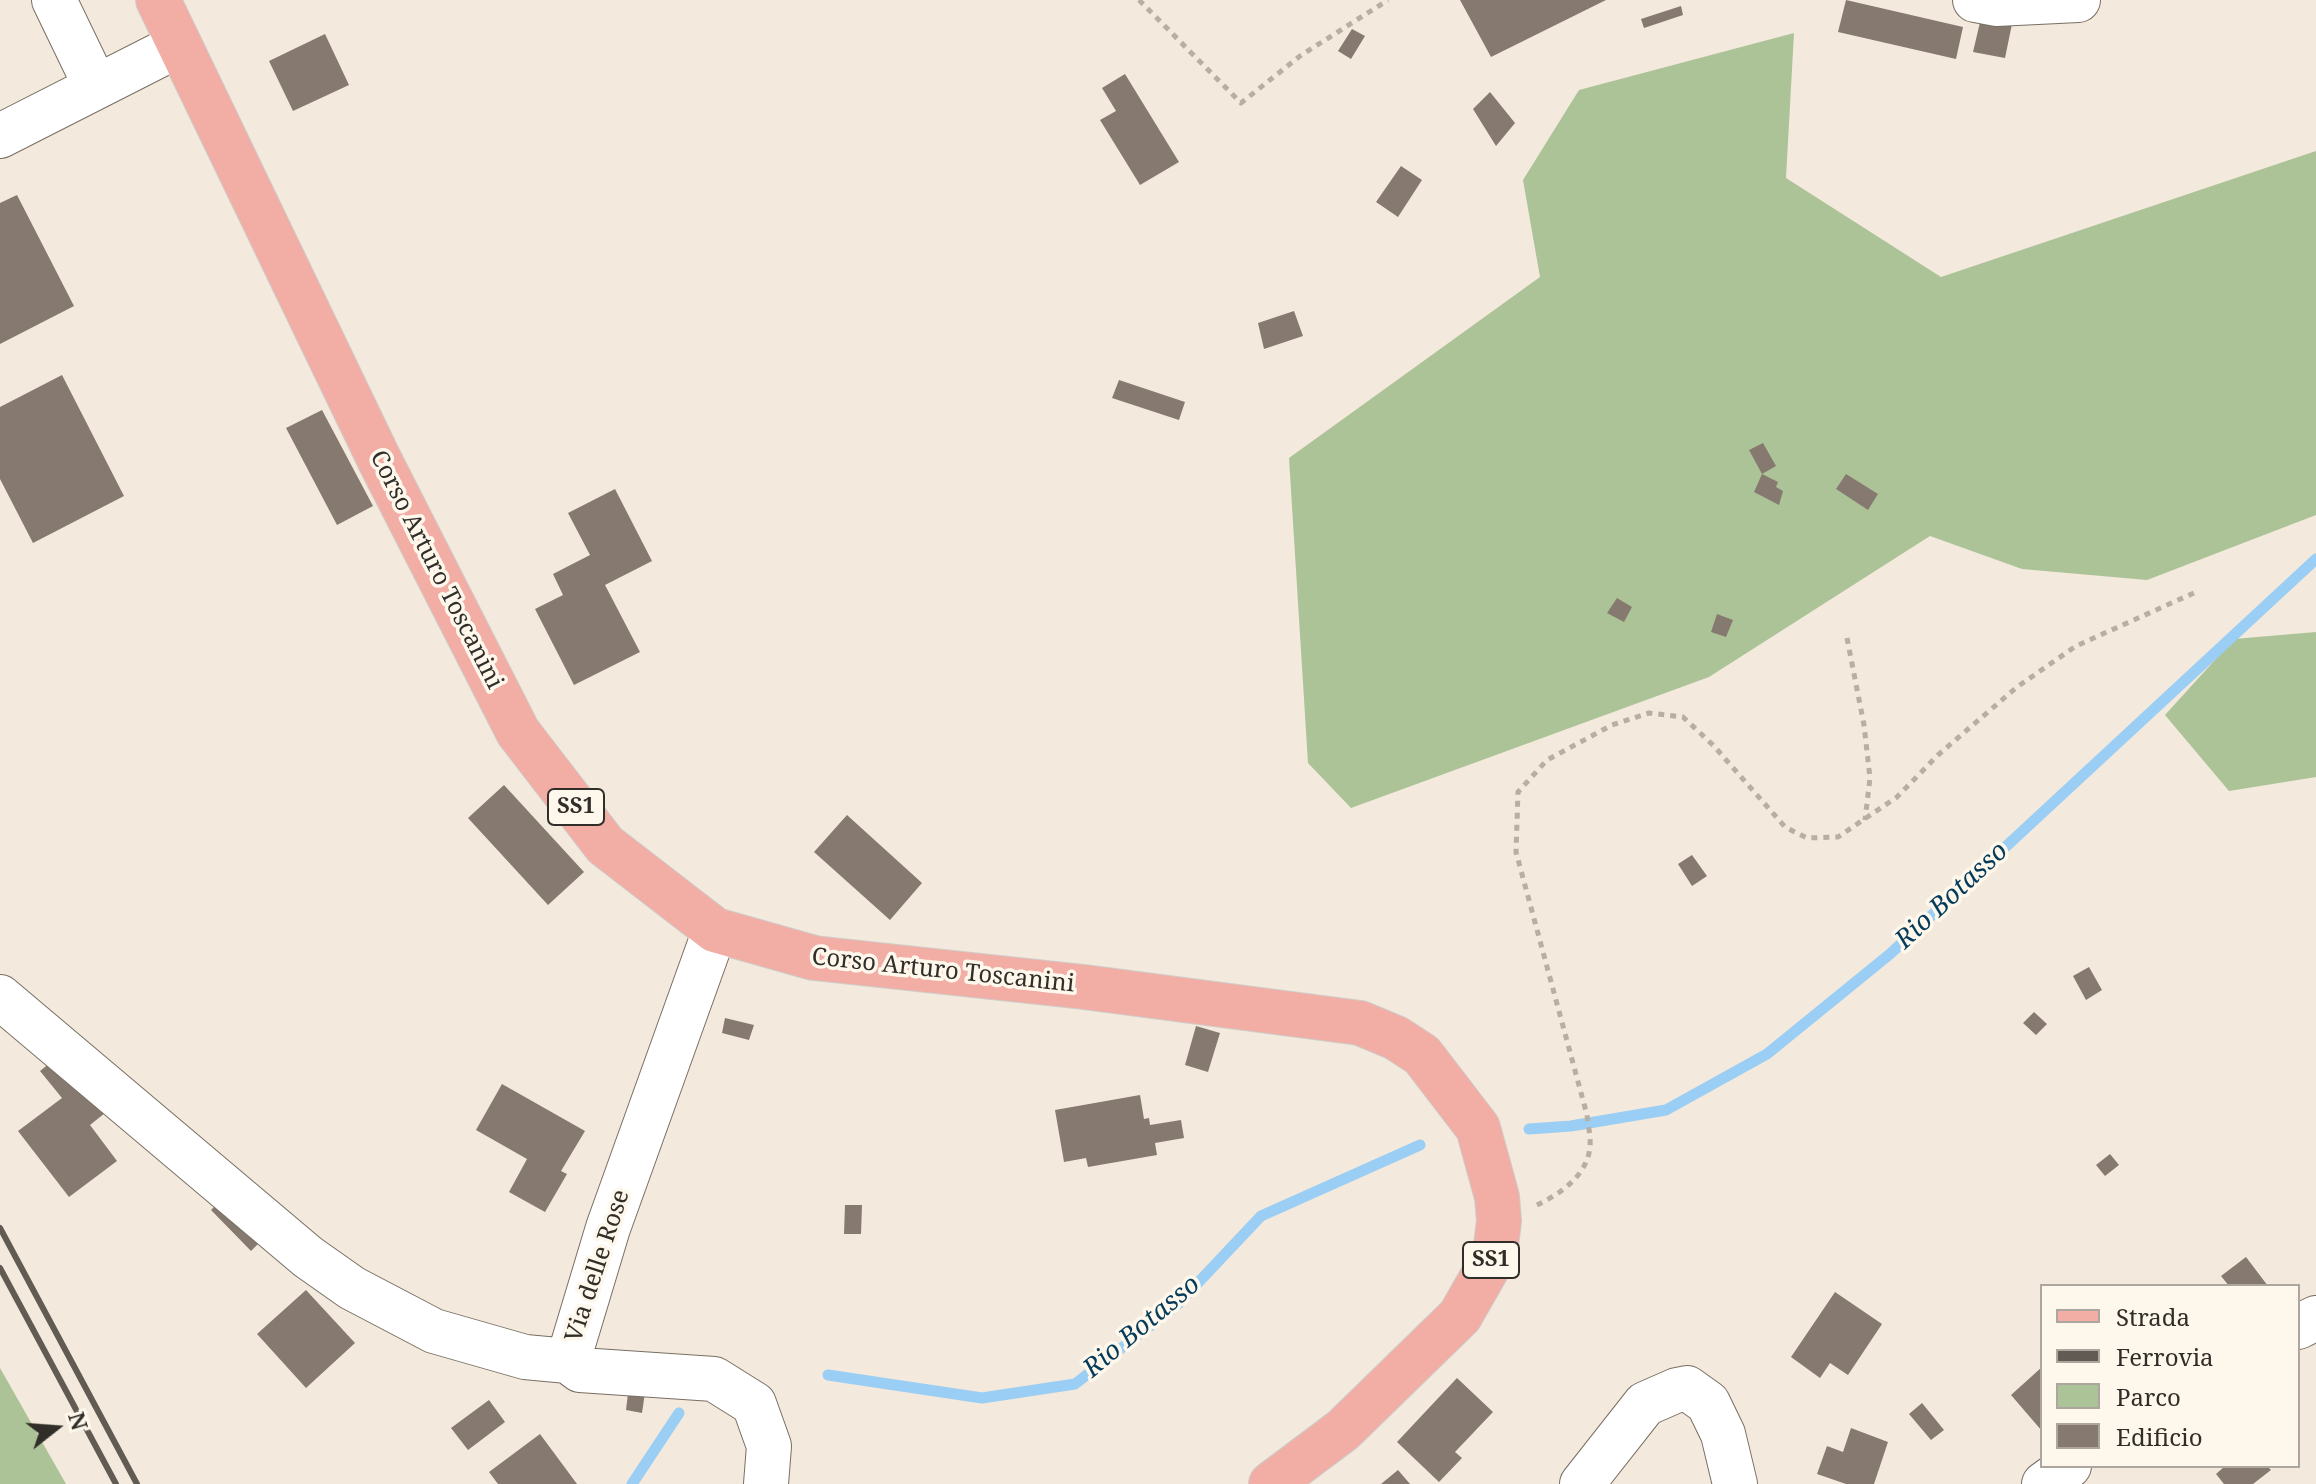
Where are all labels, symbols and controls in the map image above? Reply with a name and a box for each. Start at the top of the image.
street label: Corso Arturo Toscanini [363,446,509,694]
road number: SS1 [548,789,604,825]
water label: Rio Botasso [1889,836,2015,956]
street label: Corso Arturo Toscanini [810,943,1076,999]
street label: Via delle Rose [560,1186,636,1346]
road number: SS1 [1463,1242,1519,1278]
water label: Rio Botasso [1077,1269,1207,1385]
legend [2040,1284,2300,1468]
text: Strada [2116,1300,2190,1333]
text: Ferrovia [2116,1340,2214,1373]
text: Parco [2116,1380,2181,1413]
north arrow [16,1388,96,1468]
text: N [62,1408,96,1434]
text: Edificio [2116,1420,2203,1453]

